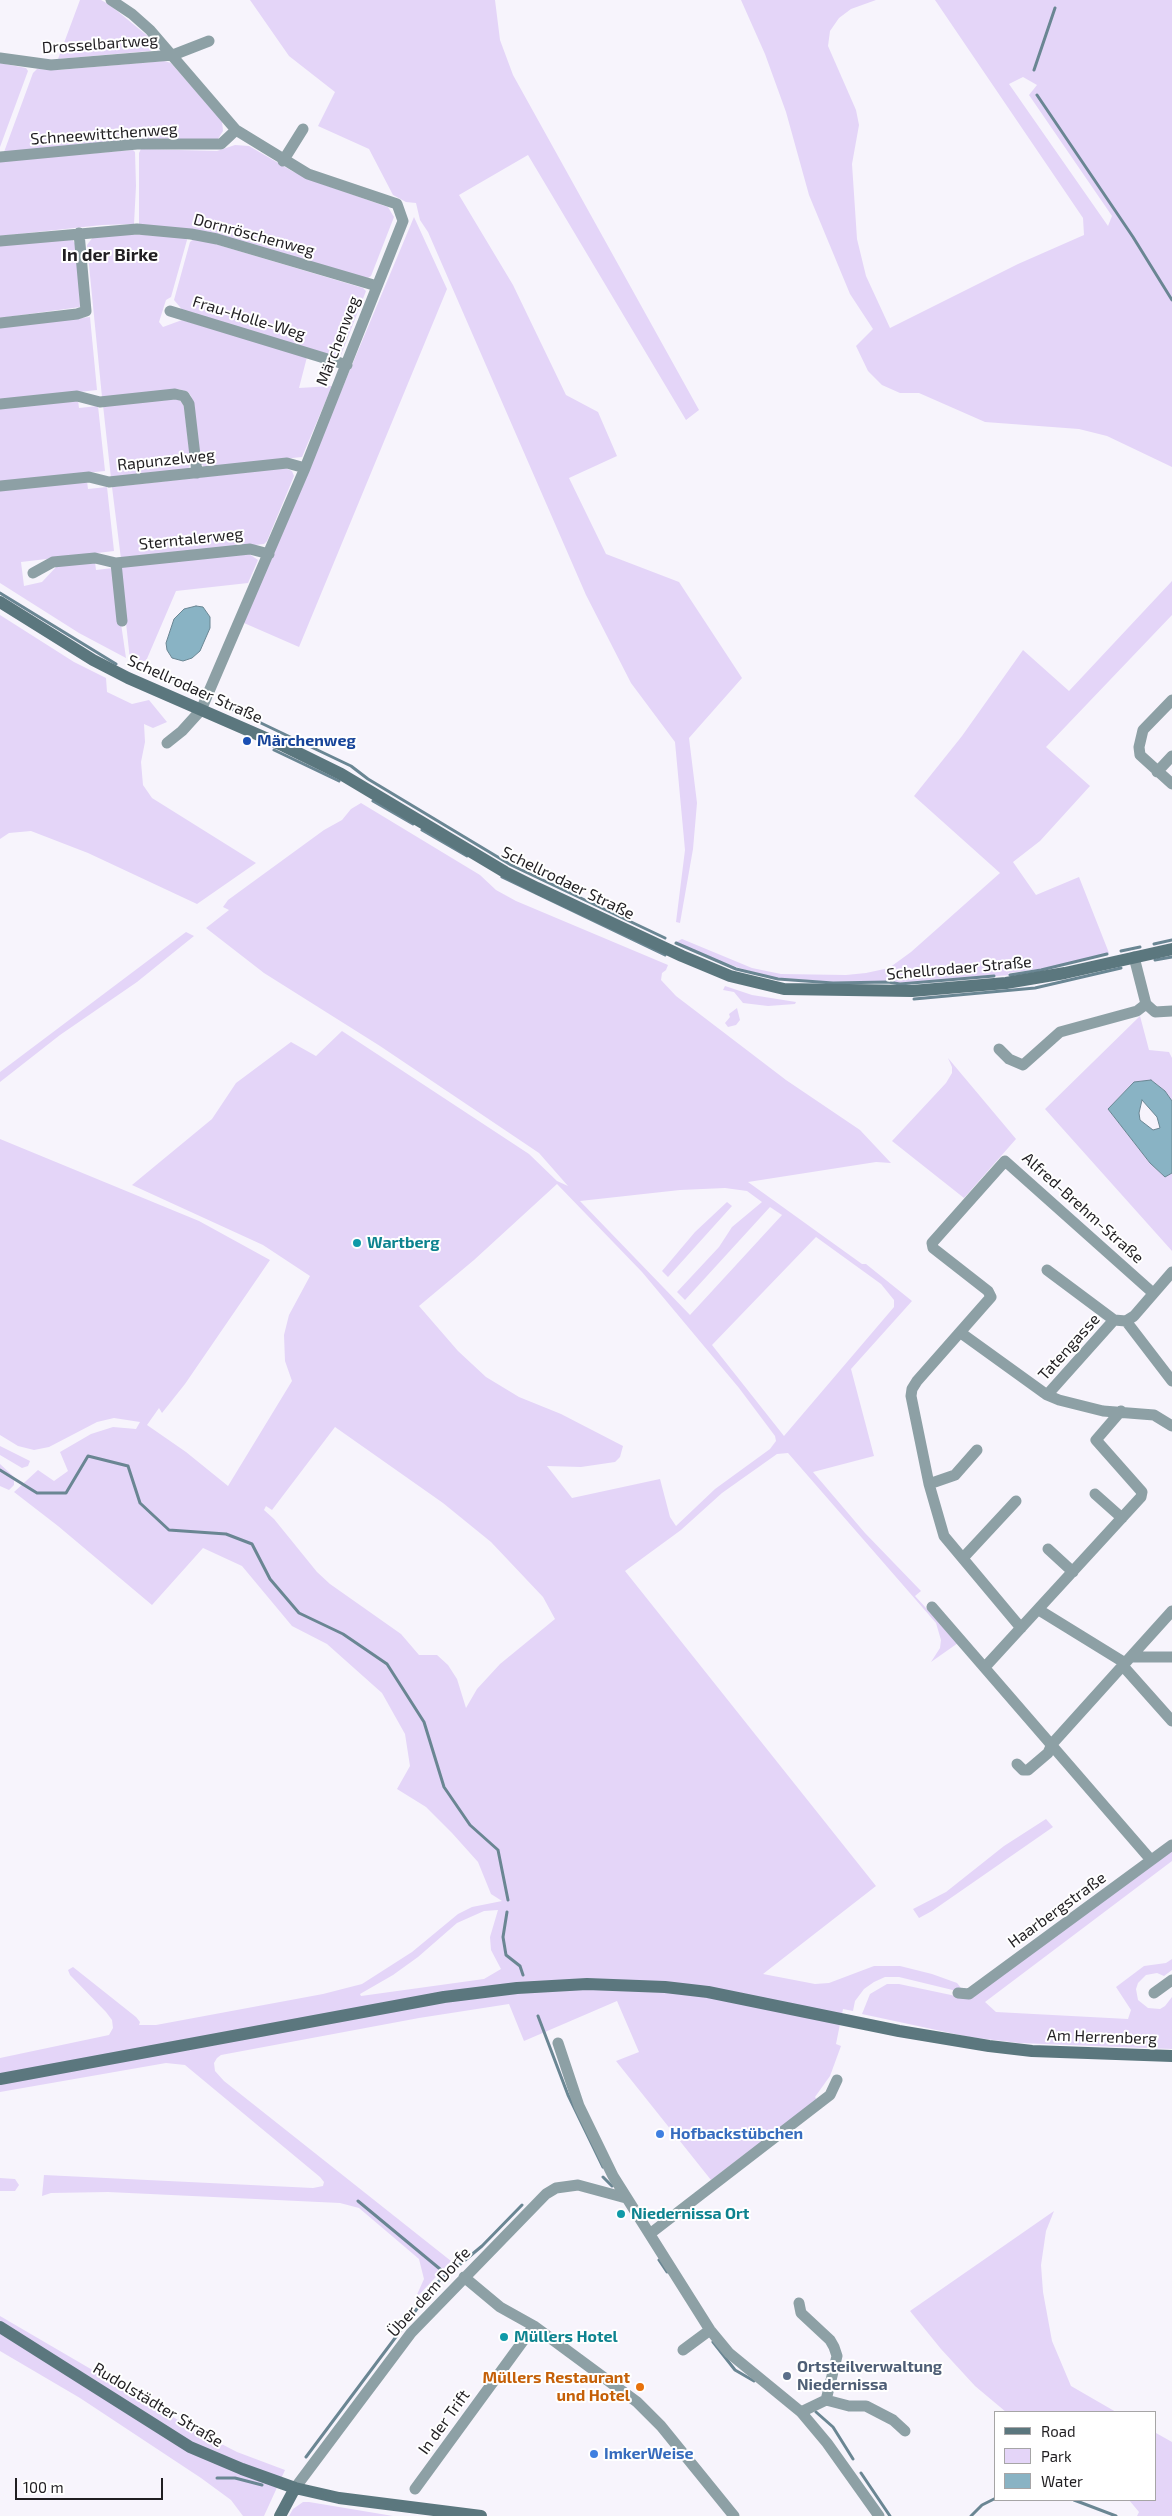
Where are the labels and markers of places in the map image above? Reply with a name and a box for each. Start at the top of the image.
place label: Märchenweg [257,731,356,751]
marker: Märchenweg [241,735,253,747]
place label: Wartberg [367,1233,440,1253]
marker: Wartberg [351,1237,363,1249]
place label: Hofbackstübchen [670,2124,803,2144]
marker: Hofbackstübchen [654,2128,666,2140]
place label: Niedernissa Ort [631,2204,749,2224]
marker: Niedernissa Ort [615,2208,627,2220]
place label: Müllers Hotel [514,2327,618,2347]
marker: Müllers Hotel [498,2331,510,2343]
place label: Ortsteilverwaltung Niedernissa [797,2357,942,2395]
place label: Müllers Restaurant und Hotel [483,2368,630,2406]
marker: Ortsteilverwaltung Niedernissa [781,2370,793,2382]
marker: Müllers Restaurant und Hotel [634,2381,646,2393]
place label: ImkerWeise [604,2444,694,2464]
marker: ImkerWeise [588,2448,600,2460]

